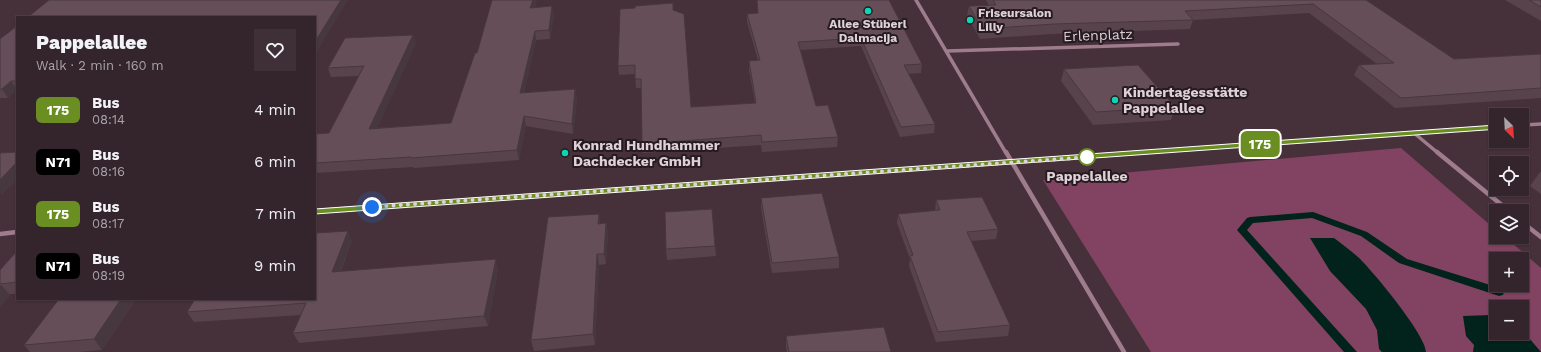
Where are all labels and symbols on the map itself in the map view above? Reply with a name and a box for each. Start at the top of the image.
marker: Allee Stüberl Dalmacija [863,6,873,16]
place label: Friseursalon Lilly [978,6,1052,34]
marker: Friseursalon Lilly [965,15,975,25]
place label: Allee Stüberl Dalmacija [829,17,907,45]
street label: Erlenplatz [1063,26,1133,44]
place label: Kindertagesstätte Pappelallee [1123,84,1247,116]
marker: Kindertagesstätte Pappelallee [1110,95,1120,105]
north arrow [1489,108,1529,148]
line badge: 175 [1237,131,1283,157]
place label: Konrad Hundhammer Dachdecker GmbH [573,137,720,169]
marker: Konrad Hundhammer Dachdecker GmbH [560,148,570,158]
marker: Pappelallee [1078,148,1096,166]
place label: Pappelallee [1046,168,1128,184]
your location [362,197,382,217]

